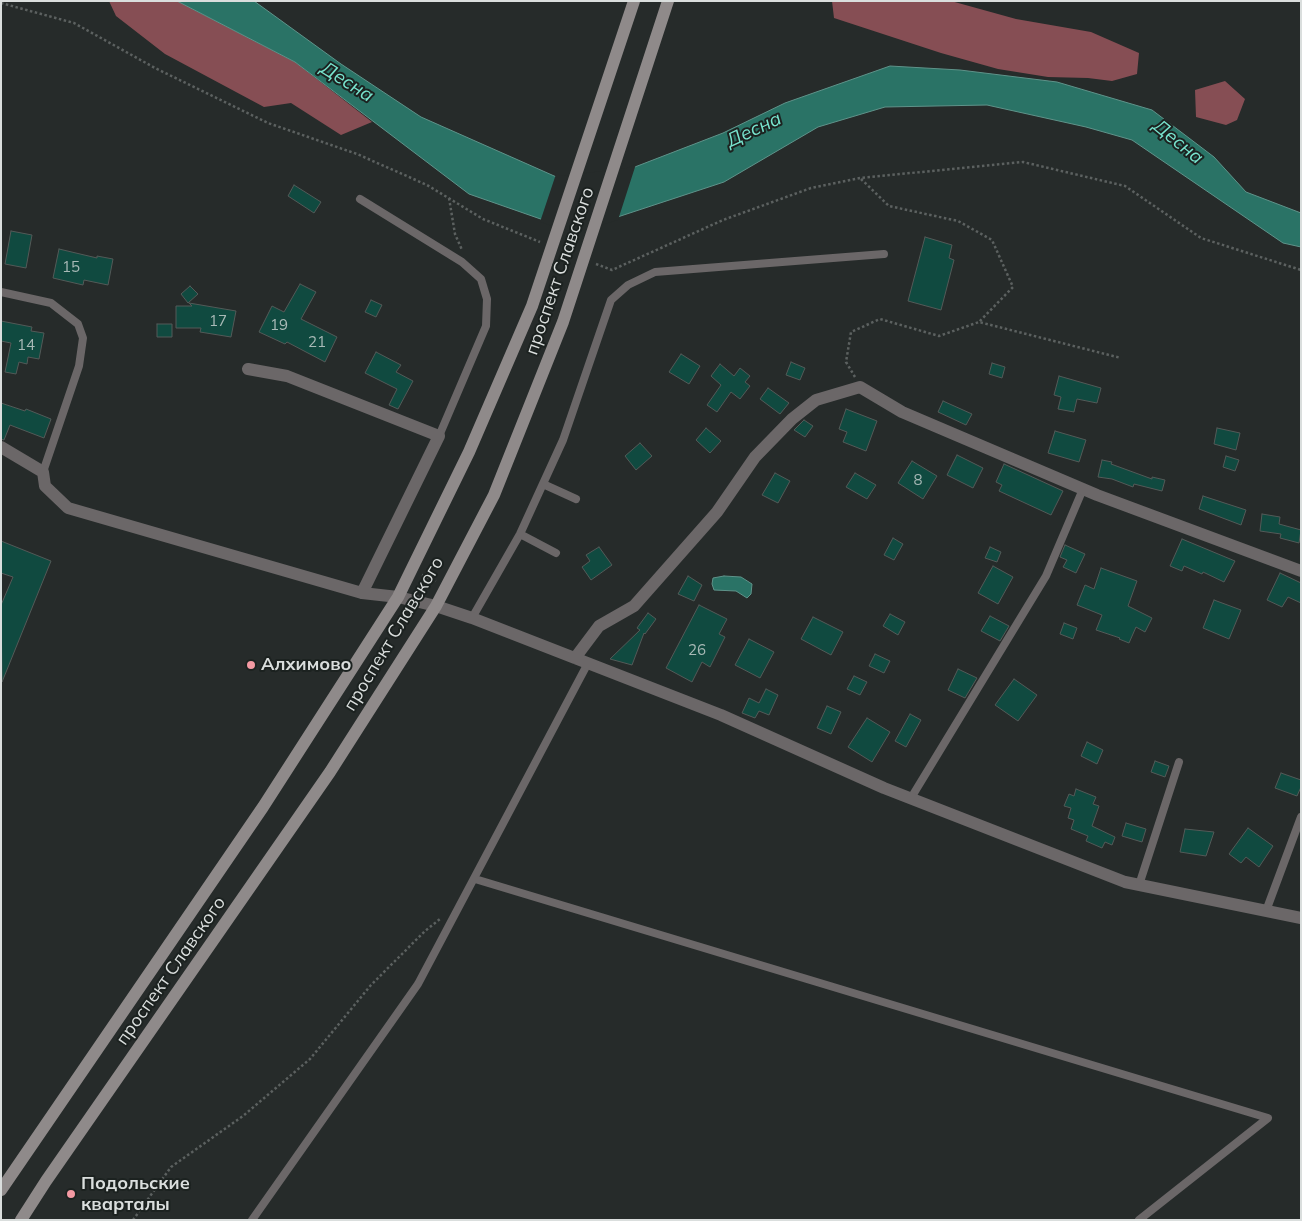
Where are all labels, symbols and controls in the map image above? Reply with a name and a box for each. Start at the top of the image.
water label: Десна [316,57,378,107]
water label: Десна [723,107,785,153]
water label: Десна [1148,115,1208,169]
street label: проспект Славского [521,184,599,358]
house number: 15 [62,258,80,276]
house number: 17 [209,312,227,330]
house number: 19 [270,316,288,334]
house number: 21 [308,333,326,351]
house number: 14 [17,336,35,354]
house number: 8 [914,471,922,489]
street label: проспект Славского [339,553,449,715]
house number: 26 [688,641,706,659]
place label: Алхимово [261,654,351,676]
marker: Алхимово [245,659,257,671]
street label: проспект Славского [112,893,230,1049]
place label: Подольские кварталы [81,1173,190,1216]
marker: Подольские кварталы [65,1188,77,1200]

